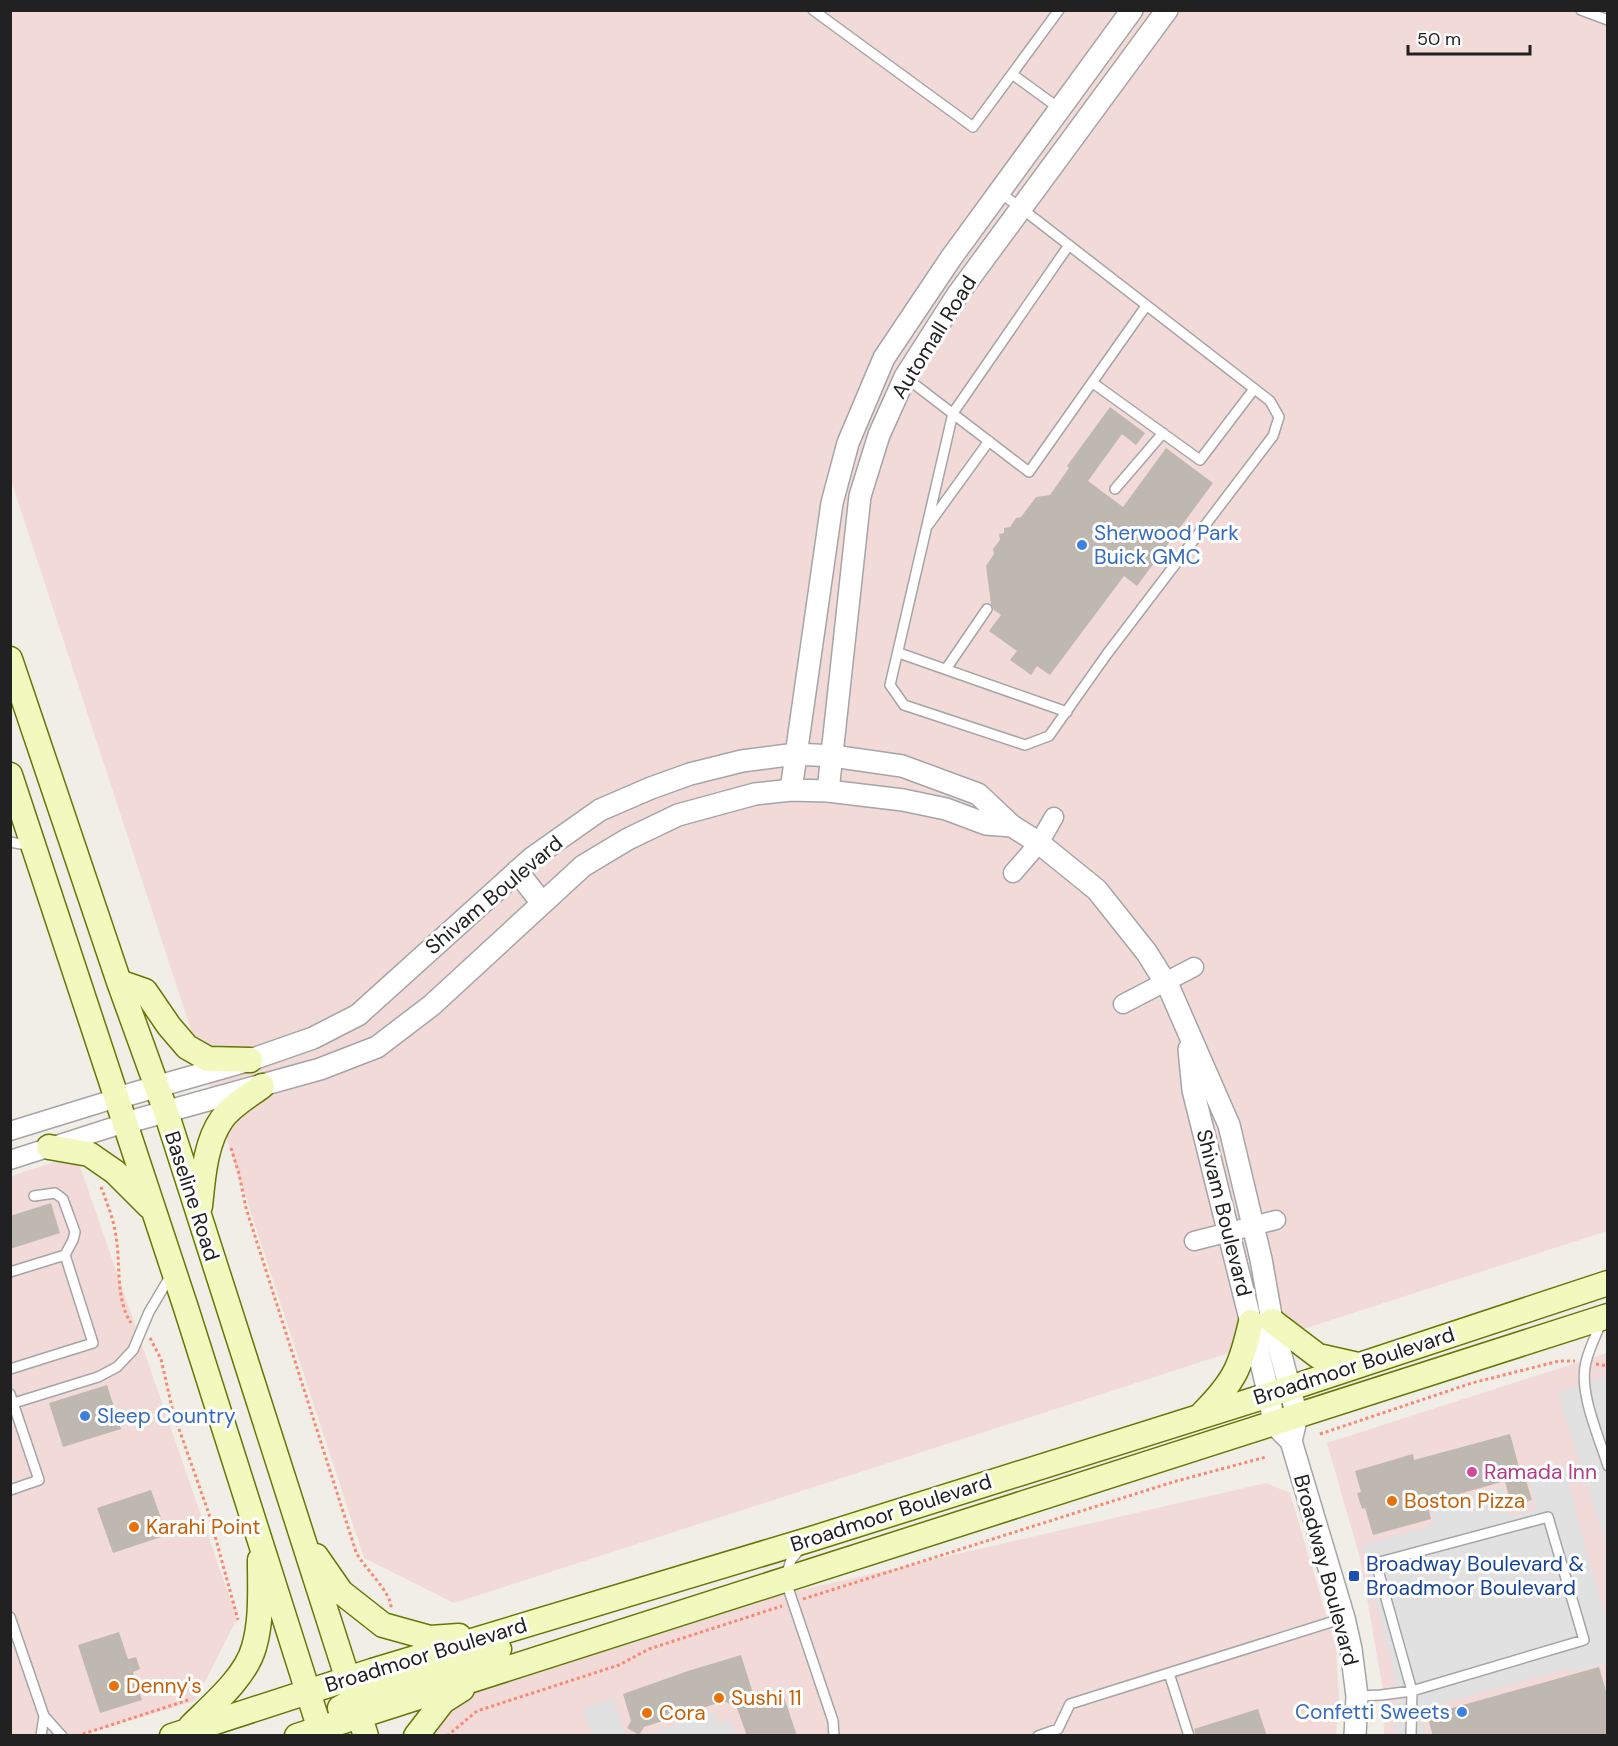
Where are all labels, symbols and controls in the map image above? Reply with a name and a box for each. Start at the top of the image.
scale bar [1408,18,1530,56]
text: 50 m [1417,27,1461,51]
street label: Automall Road [885,270,983,404]
place label: Sherwood Park Buick GMC [1094,519,1239,571]
marker: Sherwood Park Buick GMC [1075,538,1089,552]
street label: Shivam Boulevard [419,829,569,961]
street label: Shivam Boulevard [1190,1126,1258,1300]
street label: Baseline Road [158,1128,226,1264]
street label: Broadmoor Boulevard [1250,1320,1458,1412]
place label: Sleep Country [97,1402,236,1430]
marker: Sleep Country [78,1409,92,1423]
place label: Ramada Inn [1484,1458,1597,1486]
marker: Ramada Inn [1465,1465,1479,1479]
street label: Broadmoor Boulevard [787,1467,995,1559]
street label: Broadway Boulevard [1287,1471,1365,1669]
place label: Boston Pizza [1404,1487,1525,1515]
marker: Boston Pizza [1385,1494,1399,1508]
place label: Karahi Point [146,1513,260,1541]
marker: Karahi Point [127,1520,141,1534]
place label: Broadway Boulevard & Broadmoor Boulevard [1366,1550,1584,1602]
marker: Broadway Boulevard & Broadmoor Boulevard [1347,1569,1361,1583]
street label: Broadmoor Boulevard [322,1611,530,1699]
place label: Denny's [126,1672,202,1700]
marker: Denny's [107,1679,121,1693]
place label: Sushi 11 [731,1684,802,1712]
marker: Sushi 11 [712,1691,726,1705]
place label: Confetti Sweets [1295,1698,1450,1726]
place label: Cora [659,1699,706,1727]
marker: Confetti Sweets [1455,1705,1469,1719]
marker: Cora [640,1706,654,1720]

